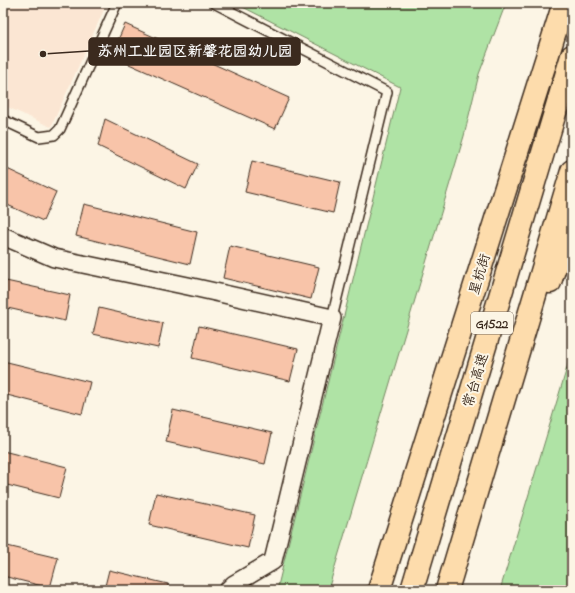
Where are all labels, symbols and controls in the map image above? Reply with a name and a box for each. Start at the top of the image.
callout: 苏州工业园区新馨花园幼儿园 [89,38,300,65]
text: 苏州工业园区新馨花园幼儿园 [97,41,293,63]
street label: 星杭街 [464,251,497,298]
road number: G1522 [471,312,513,334]
street label: 常台高速 [458,351,495,410]

